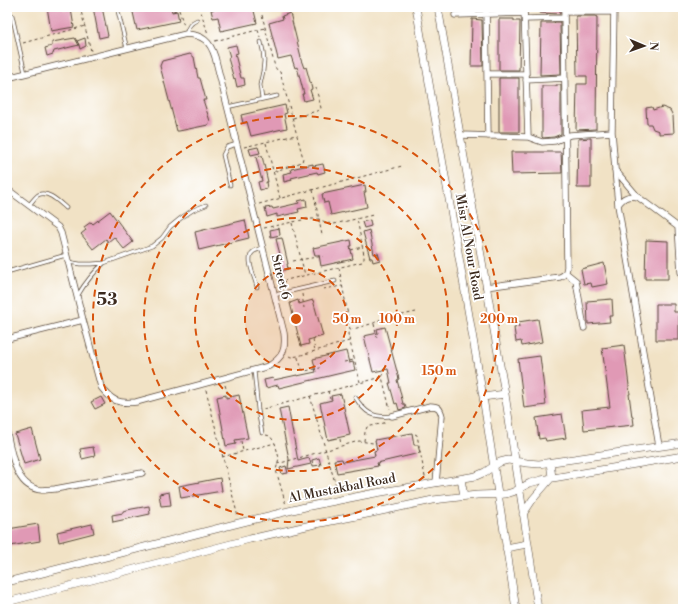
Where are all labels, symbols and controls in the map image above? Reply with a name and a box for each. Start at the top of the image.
north arrow [624,26,664,66]
text: N [646,42,660,51]
street label: Misr Al Nour Road [452,192,486,302]
street label: Street 6 [268,253,294,301]
district label: 53 [97,289,117,311]
centre of rings [289,312,303,326]
text: 50 m [332,312,362,327]
text: 100 m [379,312,415,327]
text: 200 m [480,312,518,327]
text: 150 m [422,364,456,379]
street label: Al Mustakbal Road [286,470,398,506]

